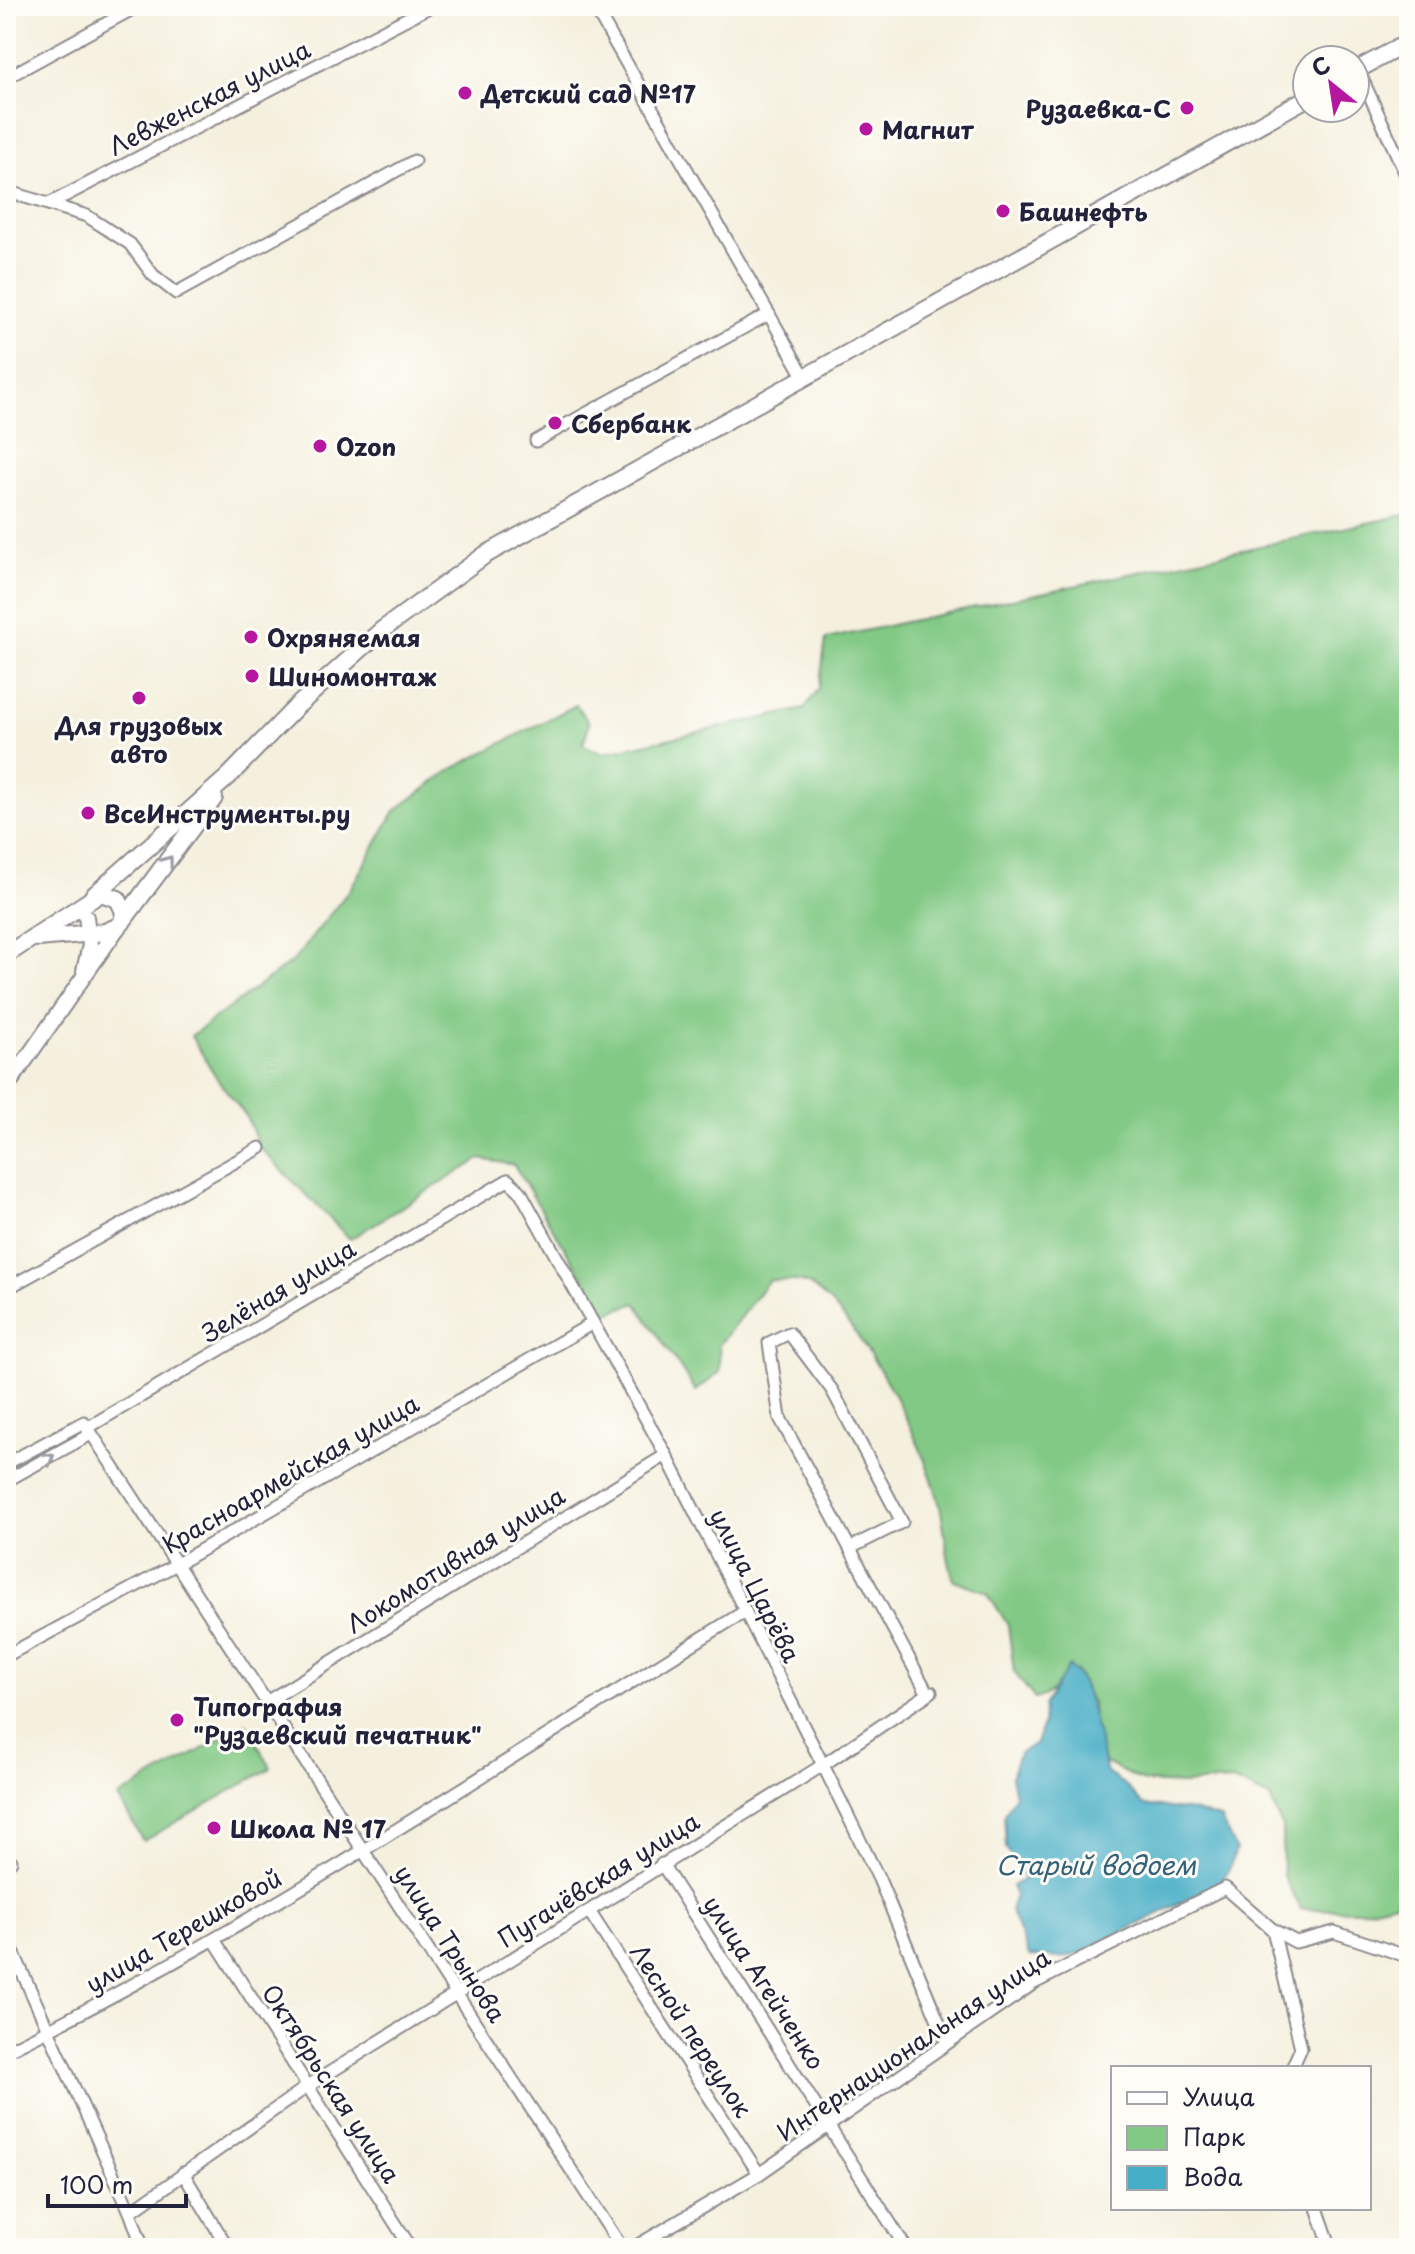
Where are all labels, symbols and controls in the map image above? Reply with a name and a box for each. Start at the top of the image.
street label: Левженская улица [102,31,316,163]
north arrow [1291,44,1371,124]
text: С [1305,47,1336,84]
place label: Детский сад №17 [480,75,696,111]
marker: Детский сад №17 [456,84,474,102]
place label: Рузаевка-С [1026,90,1171,126]
marker: Рузаевка-С [1178,99,1196,117]
place label: Магнит [882,111,975,147]
marker: Магнит [857,120,875,138]
place label: Башнефть [1019,193,1148,229]
marker: Башнефть [994,202,1012,220]
place label: Сбербанк [571,405,692,441]
marker: Сбербанк [546,414,564,432]
place label: Ozon [336,428,396,464]
marker: Ozon [311,437,329,455]
place label: Охряняемая [267,619,421,655]
marker: Охряняемая [242,628,260,646]
place label: Шиномонтаж [268,658,436,694]
marker: Шиномонтаж [243,667,261,685]
marker: Для грузовых авто [130,689,148,707]
place label: Для грузовых авто [54,707,223,771]
place label: ВсеИнструменты.ру [104,795,350,831]
marker: ВсеИнструменты.ру [79,804,97,822]
one-way arrow [159,855,173,869]
street label: Зелёная улица [194,1230,362,1350]
street label: Красноармейская улица [155,1385,425,1561]
one-way arrow [40,1452,55,1467]
street label: Локомотивная улица [339,1477,571,1641]
street label: улица Царёва [702,1502,810,1668]
place label: Типография "Рузаевский печатник" [193,1688,482,1752]
marker: Типография "Рузаевский печатник" [168,1711,186,1729]
street label: Пугачёвская улица [490,1802,706,1956]
place label: Школа № 17 [230,1810,386,1846]
marker: Школа № 17 [205,1819,223,1837]
water label: Старый водоем [996,1845,1197,1884]
street label: улица Трынова [386,1857,516,2029]
street label: улица Терешковой [78,1859,288,2001]
street label: улица Агейченко [695,1888,835,2076]
street label: Лесной переулок [622,1936,762,2124]
street label: Интернациональная улица [769,1939,1057,2149]
street label: Октябрьская улица [254,1976,410,2190]
legend [1111,2066,1371,2210]
text: Улица [1183,2078,1255,2114]
text: Парк [1183,2118,1246,2154]
scale bar [48,2158,186,2208]
text: Вода [1183,2158,1242,2194]
text: 100 m [60,2166,133,2202]

